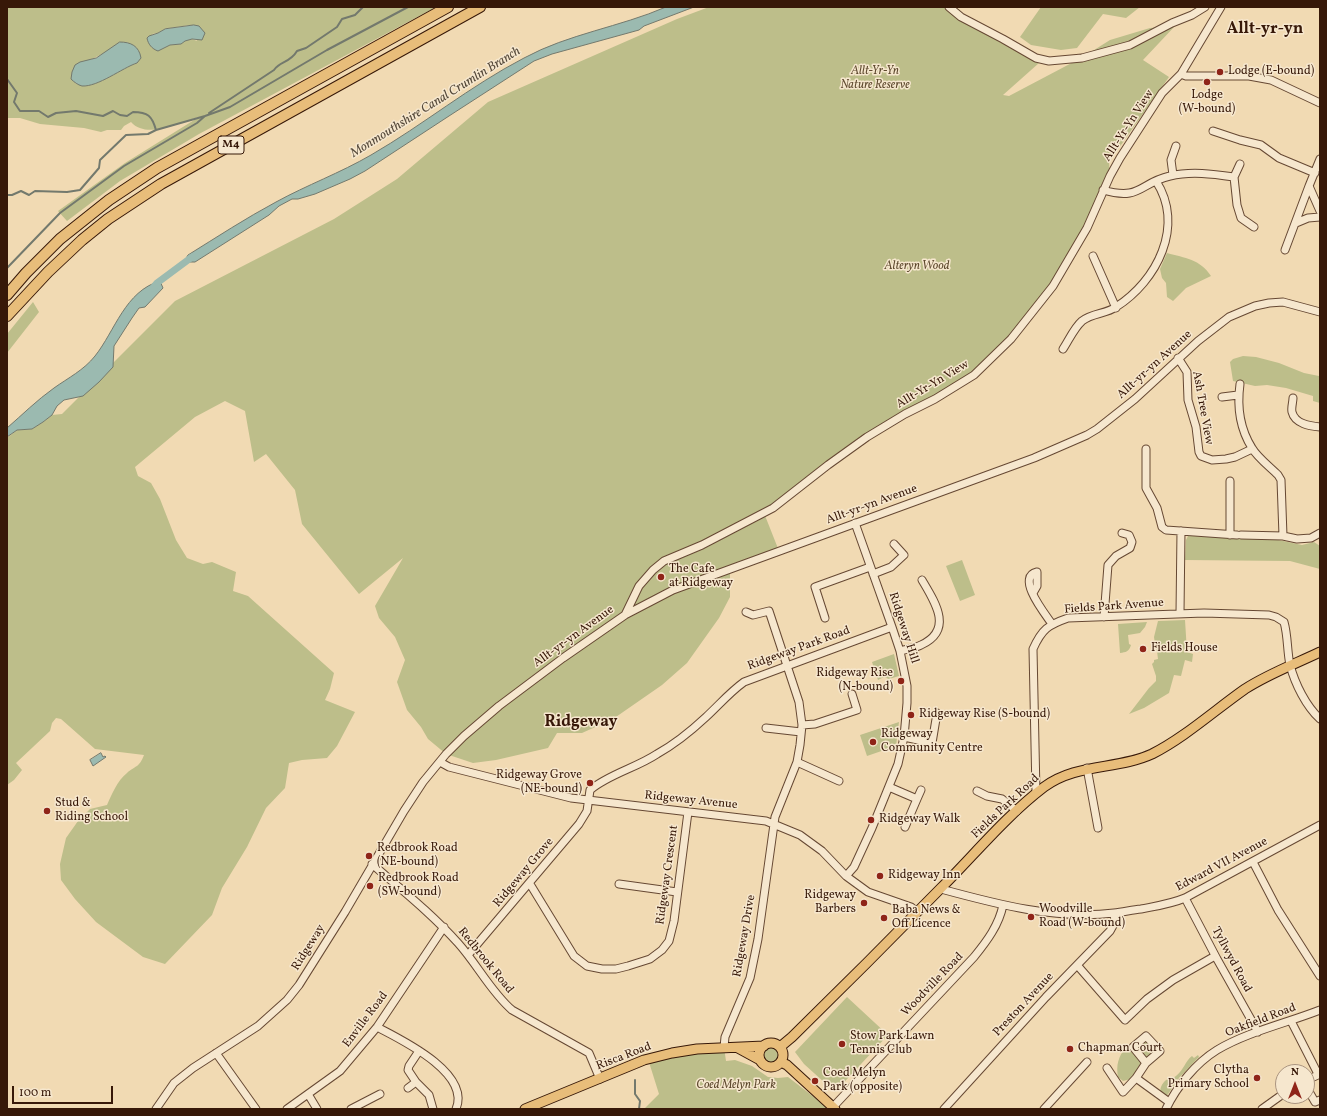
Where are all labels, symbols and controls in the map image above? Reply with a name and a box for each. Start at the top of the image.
district label: Allt-yr-yn [1227,20,1303,40]
water label: Monmouthshire Canal Crumlin Branch [348,44,524,162]
park label: Allt-Yr-Yn Nature Reserve [840,65,910,93]
place label: Lodge (E-bound) [1228,65,1314,79]
marker: Lodge (E-bound) [1215,67,1225,77]
marker: Lodge (W-bound) [1202,77,1212,87]
street label: Allt-Yr-Yn View [1101,88,1157,164]
place label: Lodge (W-bound) [1179,89,1235,117]
road number: M4 [218,136,244,154]
park label: Alteryn Wood [884,260,950,274]
street label: Allt-yr-yn Avenue [1115,328,1195,402]
street label: Allt-Yr-Yn View [894,358,972,412]
street label: Ash Tree View [1188,370,1216,446]
street label: Allt-yr-yn Avenue [825,482,919,528]
place label: The Cafe at Ridgeway [669,563,733,591]
marker: The Cafe at Ridgeway [656,572,666,582]
street label: Ridgeway Hill [885,591,921,665]
street label: Fields Park Avenue [1064,596,1164,618]
street label: Allt-yr-yn Avenue [531,603,617,671]
street label: Ridgeway Park Road [746,624,852,674]
place label: Fields House [1151,642,1218,656]
marker: Fields House [1138,644,1148,654]
place label: Ridgeway Rise (N-bound) [816,667,893,695]
marker: Ridgeway Rise (N-bound) [896,676,906,686]
place label: Ridgeway Rise (S-bound) [919,708,1050,722]
marker: Ridgeway Rise (S-bound) [906,710,916,720]
district label: Ridgeway [545,713,617,733]
place label: Ridgeway Community Centre [881,728,983,756]
marker: Ridgeway Community Centre [868,737,878,747]
place label: Ridgeway Grove (NE-bound) [496,769,582,797]
street label: Fields Park Road [969,772,1043,842]
marker: Ridgeway Grove (NE-bound) [585,778,595,788]
street label: Ridgeway Avenue [644,789,738,813]
place label: Stud & Riding School [55,797,128,825]
marker: Stud & Riding School [42,806,52,816]
place label: Ridgeway Walk [879,813,960,827]
marker: Ridgeway Walk [866,815,876,825]
street label: Ridgeway Crescent [654,824,682,926]
street label: Ridgeway Grove [491,835,557,911]
street label: Edward VII Avenue [1174,835,1270,895]
place label: Redbrook Road (NE-bound) [377,842,458,870]
marker: Redbrook Road (NE-bound) [364,851,374,861]
place label: Ridgeway Inn [888,869,961,883]
marker: Ridgeway Inn [875,871,885,881]
place label: Redbrook Road (SW-bound) [378,872,459,900]
marker: Redbrook Road (SW-bound) [365,881,375,891]
place label: Ridgeway Barbers [804,889,856,917]
street label: Ridgeway Drive [731,894,759,978]
marker: Ridgeway Barbers [859,898,869,908]
place label: Woodville Road (W-bound) [1039,903,1125,931]
place label: Baba News & Off Licence [892,904,961,932]
marker: Woodville Road (W-bound) [1026,912,1036,922]
marker: Baba News & Off Licence [879,913,889,923]
street label: Ridgeway [289,922,329,974]
street label: Redbrook Road [454,925,516,997]
street label: Tyllwyd Road [1208,925,1254,995]
street label: Woodville Road [899,950,967,1020]
street label: Preston Avenue [991,970,1057,1040]
street label: Enville Road [340,989,392,1051]
street label: Oakfield Road [1224,1001,1298,1041]
place label: Stow Park Lawn Tennis Club [850,1030,934,1058]
marker: Stow Park Lawn Tennis Club [837,1039,847,1049]
street label: Risca Road [594,1040,654,1074]
place label: Chapman Court [1078,1042,1162,1056]
marker: Chapman Court [1065,1044,1075,1054]
place label: Clytha Primary School [1168,1064,1249,1092]
north arrow [1275,1064,1315,1104]
text: N [1291,1065,1299,1080]
place label: Coed Melyn Park (opposite) [823,1067,902,1095]
marker: Clytha Primary School [1252,1073,1262,1083]
marker: Coed Melyn Park (opposite) [810,1076,820,1086]
scale bar [14,1078,115,1104]
park label: Coed Melyn Park [696,1079,776,1093]
text: 100 m [19,1085,51,1101]

